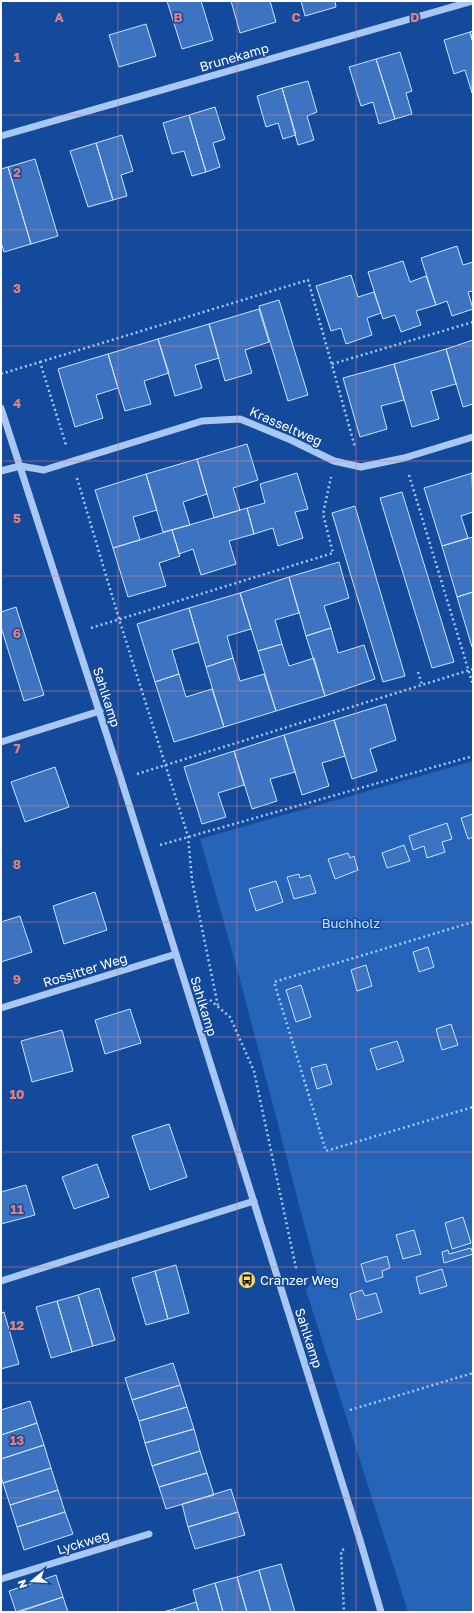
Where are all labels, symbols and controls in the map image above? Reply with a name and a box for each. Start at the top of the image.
text: A [54,9,64,25]
text: B [173,9,183,25]
text: C [291,9,301,25]
text: D [410,9,420,25]
street label: Brunekamp [198,39,270,75]
text: 1 [14,49,21,65]
text: 2 [13,164,21,180]
text: 3 [13,280,21,296]
text: 4 [13,395,21,411]
street label: Krasseltweg [247,403,325,449]
text: 5 [13,510,21,526]
text: 6 [13,625,21,641]
street label: Sahlkamp [90,665,124,729]
text: 7 [13,740,21,756]
text: 8 [13,856,21,872]
park label: Buchholz [322,915,381,931]
street label: Rossitter Weg [41,950,129,990]
text: 9 [13,971,21,987]
street label: Sahlkamp [187,974,221,1038]
text: 10 [9,1086,25,1102]
text: 11 [10,1201,24,1217]
bus stop icon: Cranzer Weg [237,1270,257,1290]
place label: Cranzer Weg [260,1272,339,1288]
street label: Sahlkamp [292,1306,326,1370]
text: 12 [10,1317,24,1333]
text: 13 [10,1432,24,1448]
street label: Lyckweg [55,1526,111,1558]
north arrow [12,1561,52,1601]
text: N [15,1578,29,1590]

